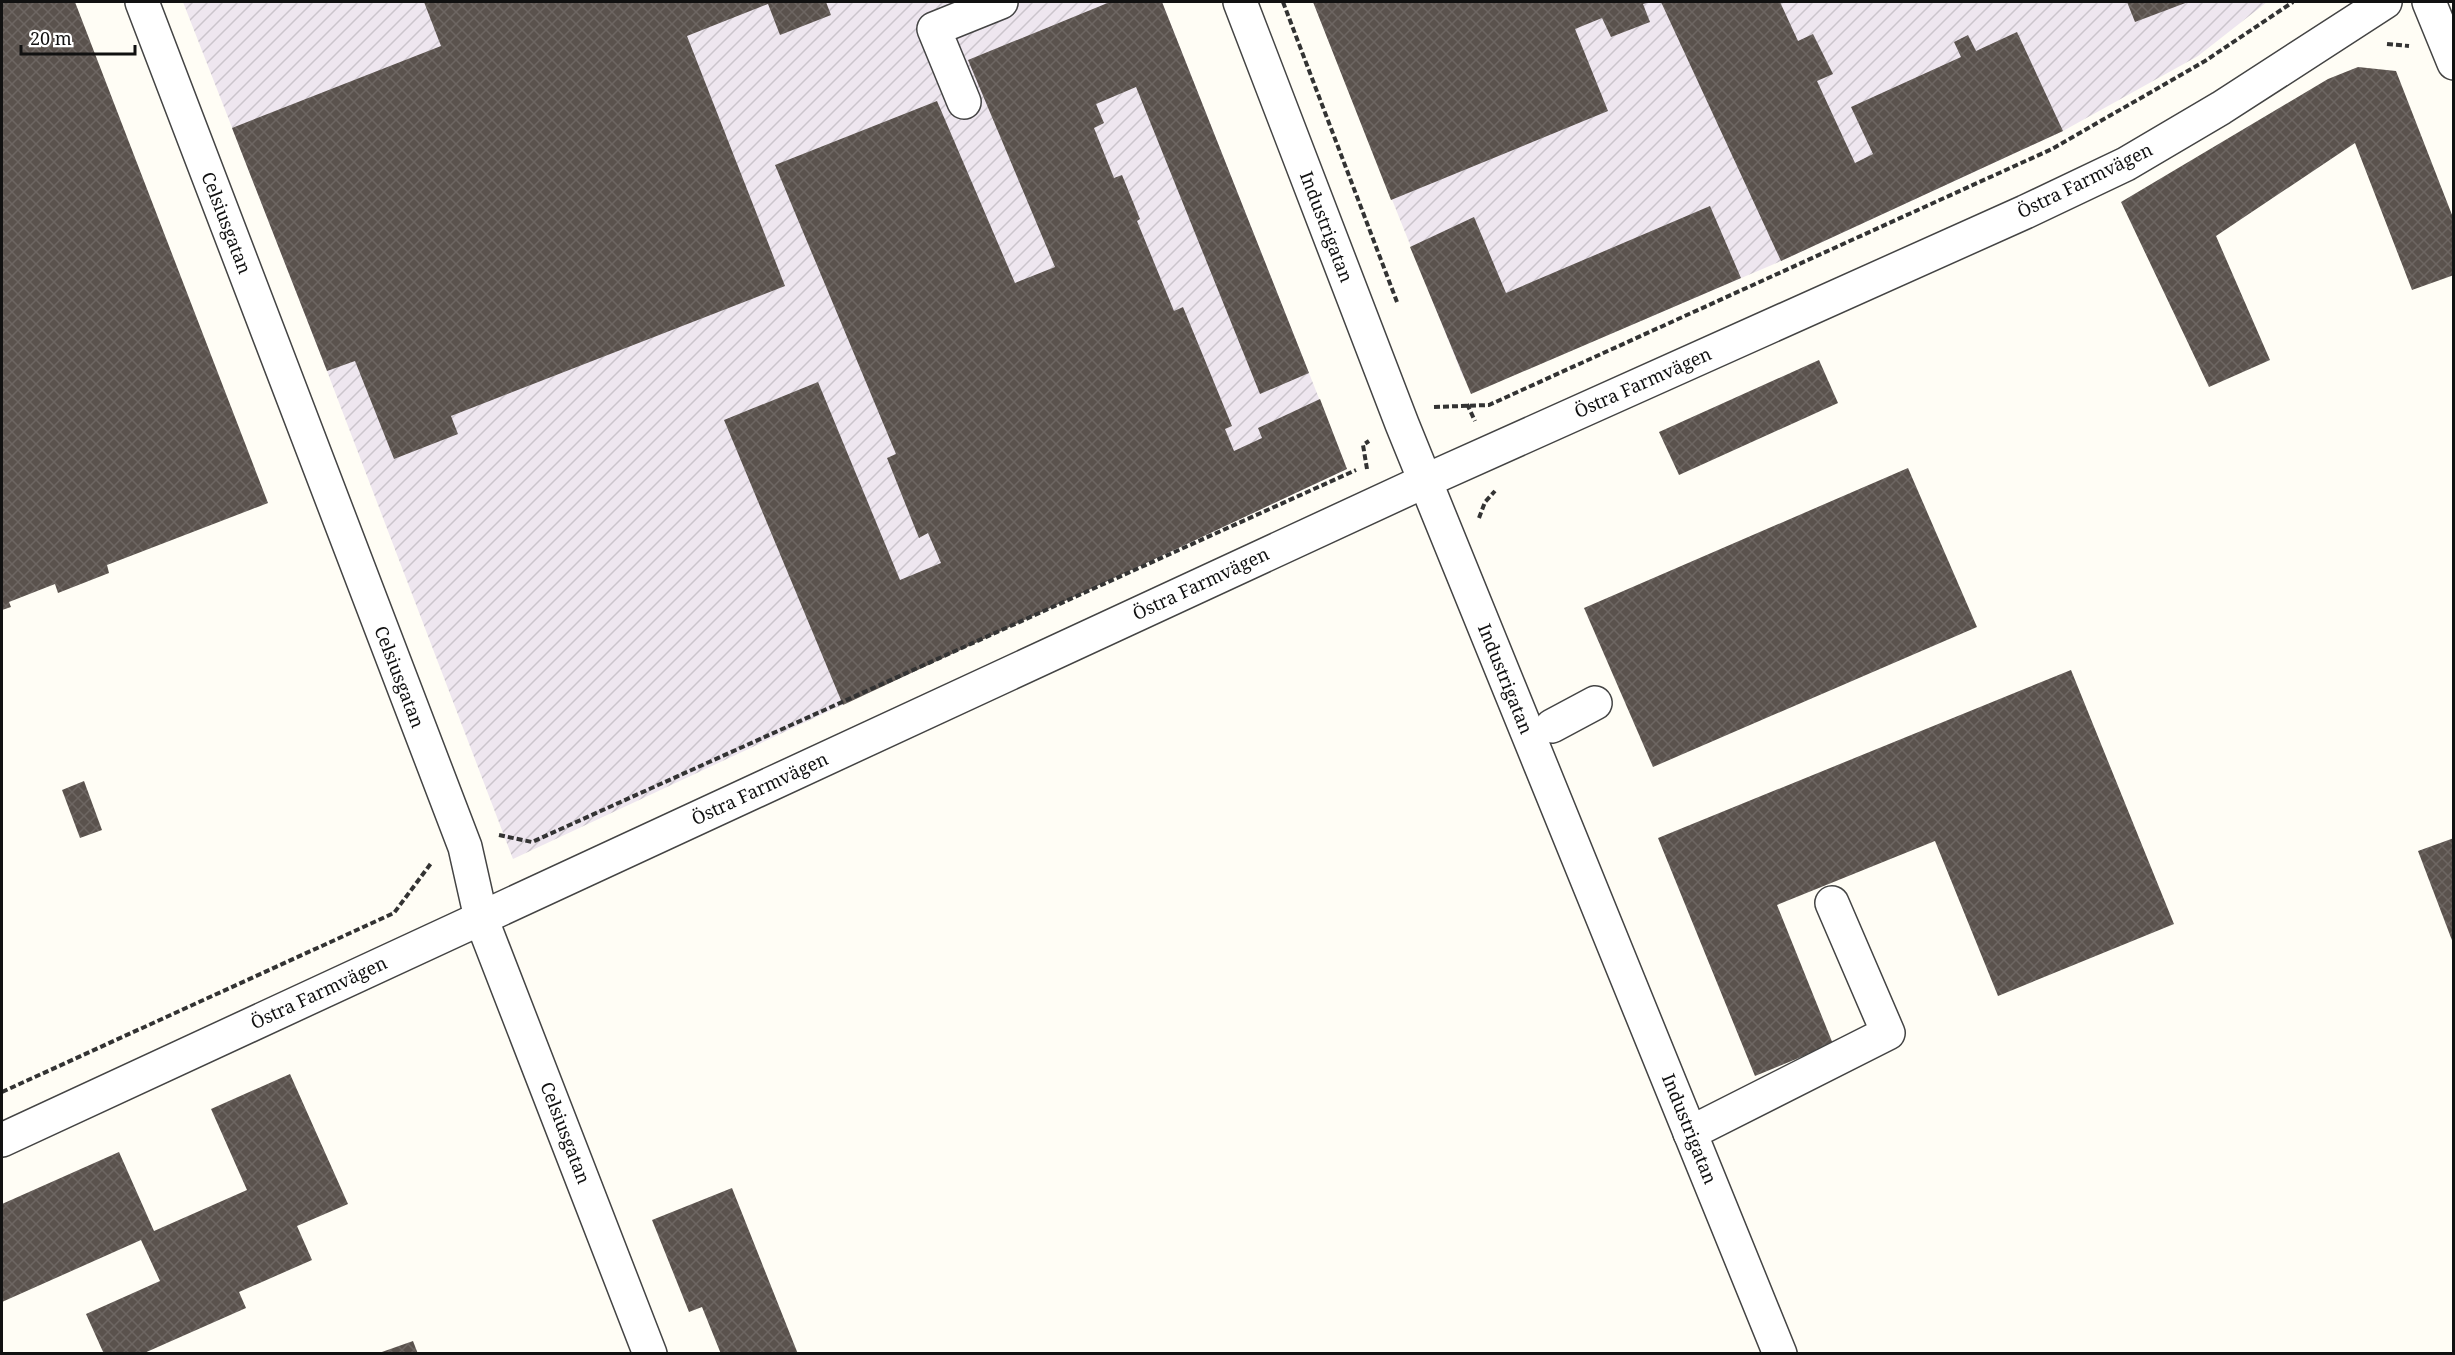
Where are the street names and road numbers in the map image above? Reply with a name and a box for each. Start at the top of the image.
street label: Östra Farmvägen [2013,137,2157,223]
street label: Celsiusgatan [196,168,258,278]
street label: Industrigatan [1295,168,1359,286]
street label: Östra Farmvägen [1570,341,1715,423]
street label: Östra Farmvägen [1129,541,1273,625]
street label: Industrigatan [1473,620,1539,738]
street label: Celsiusgatan [369,622,431,732]
street label: Östra Farmvägen [688,746,832,830]
street label: Östra Farmvägen [247,950,391,1034]
street label: Industrigatan [1657,1070,1723,1188]
street label: Celsiusgatan [535,1078,597,1188]

